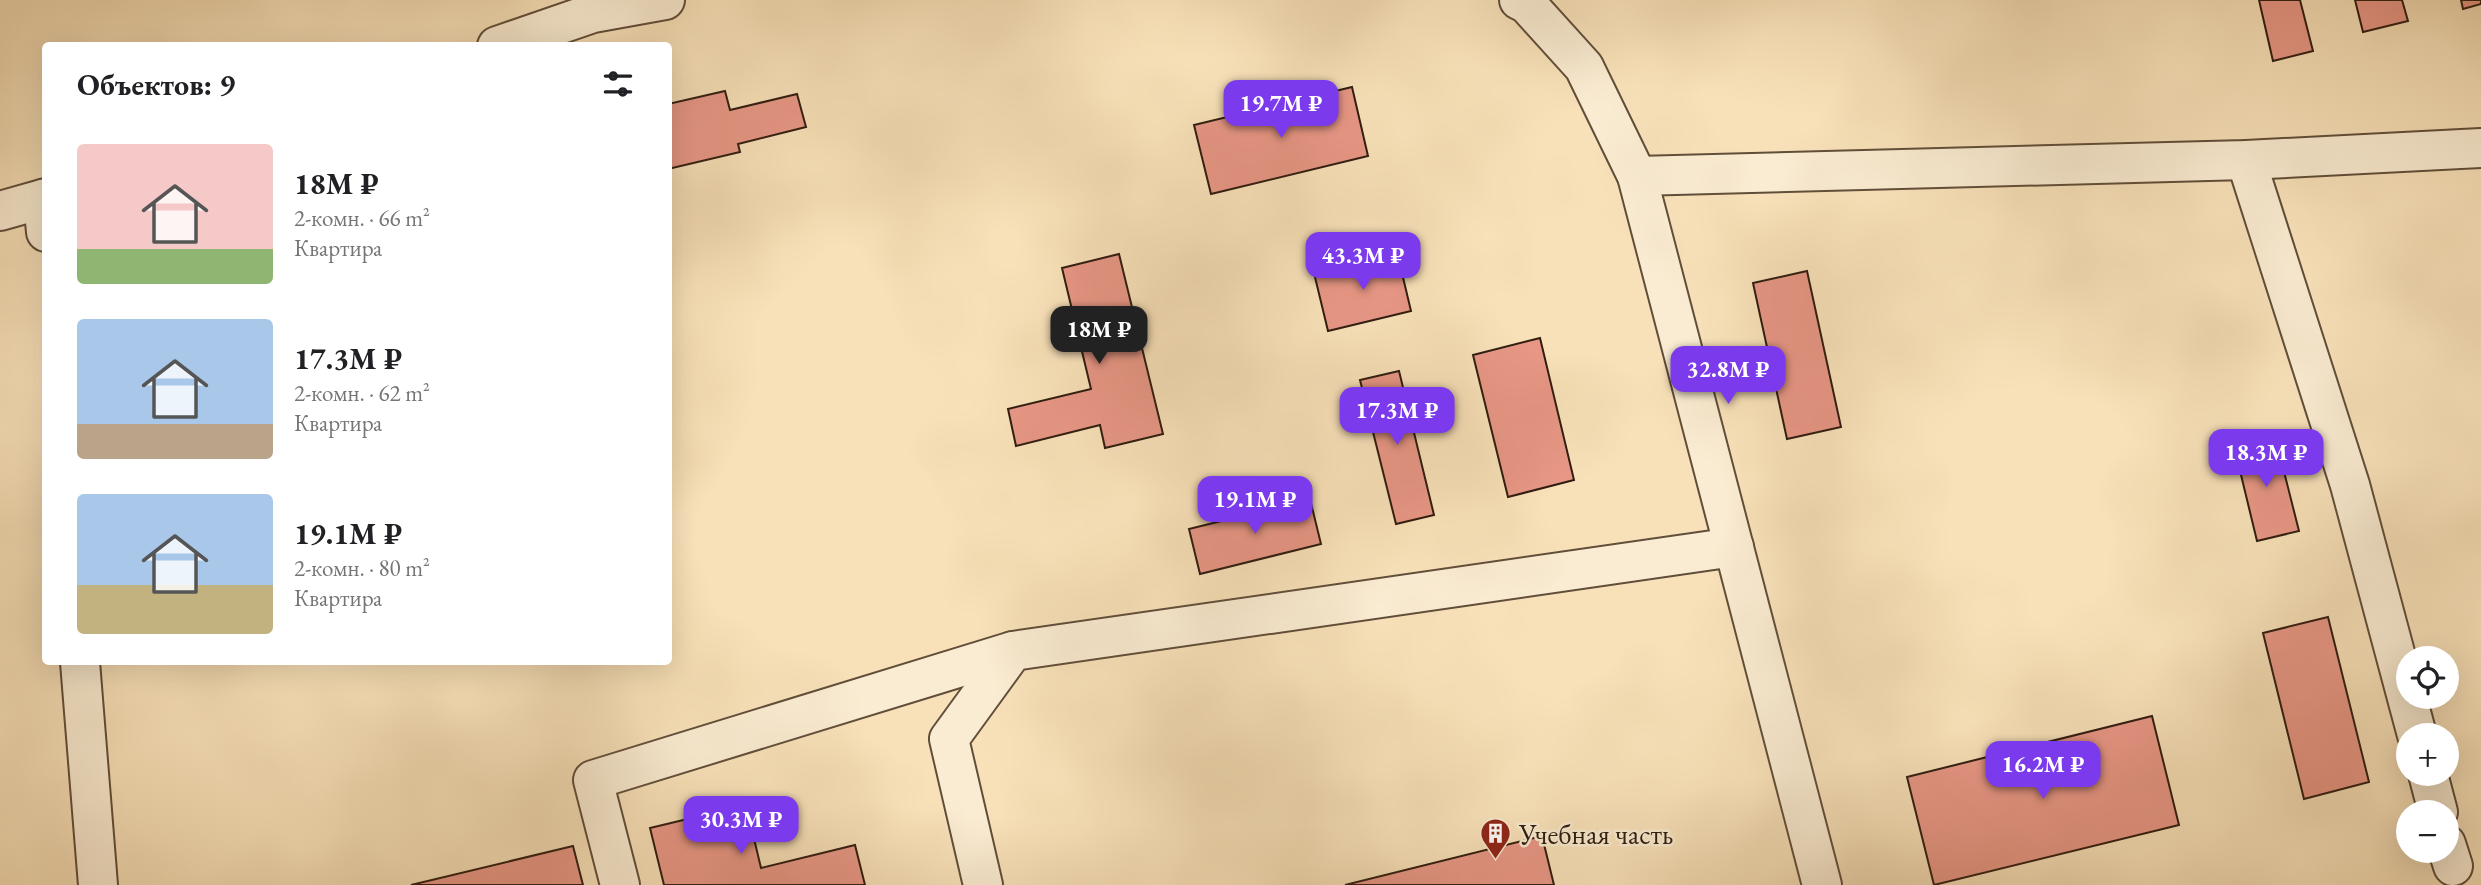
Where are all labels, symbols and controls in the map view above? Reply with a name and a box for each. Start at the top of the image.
text: Объектов: 9 [77,65,235,104]
icon: filters [599,65,637,103]
pin: 19.7M ₽ [1216,80,1346,140]
text: 19.7M ₽ [1240,88,1322,118]
text: 18M ₽ [294,164,379,203]
icon: home [133,172,217,256]
text: 2-комн. · 66 m² [294,203,430,233]
pin: 43.3M ₽ [1298,232,1428,292]
text: Квартира [294,233,382,263]
text: 43.3M ₽ [1322,240,1404,270]
pin: 18M ₽ [1050,306,1148,366]
text: 18M ₽ [1066,314,1132,344]
text: 17.3M ₽ [294,339,402,378]
pin: 32.8M ₽ [1663,346,1793,406]
icon: home [133,347,217,431]
text: 32.8M ₽ [1687,354,1769,384]
text: 2-комн. · 62 m² [294,378,430,408]
pin: 17.3M ₽ [1332,388,1462,447]
text: 17.3M ₽ [1356,395,1438,425]
text: Квартира [294,408,382,438]
pin: 18.3M ₽ [2201,430,2331,489]
text: 18.3M ₽ [2225,437,2307,467]
pin: 19.1M ₽ [1190,476,1320,536]
text: 19.1M ₽ [1214,484,1296,514]
text: 19.1M ₽ [294,514,402,553]
icon: home [133,522,217,606]
text: 2-комн. · 80 m² [294,553,430,583]
text: Квартира [294,583,382,613]
map controls [2396,646,2459,863]
button: locate [2396,646,2459,709]
button: + [2396,723,2459,786]
pin: 16.2M ₽ [1978,742,2108,801]
text: 16.2M ₽ [2002,749,2084,779]
pin: 30.3M ₽ [676,796,806,856]
button: − [2396,800,2459,863]
text: 30.3M ₽ [700,804,782,834]
place label: Учебная часть [1518,816,1673,852]
building icon: Учебная часть [1479,817,1513,861]

